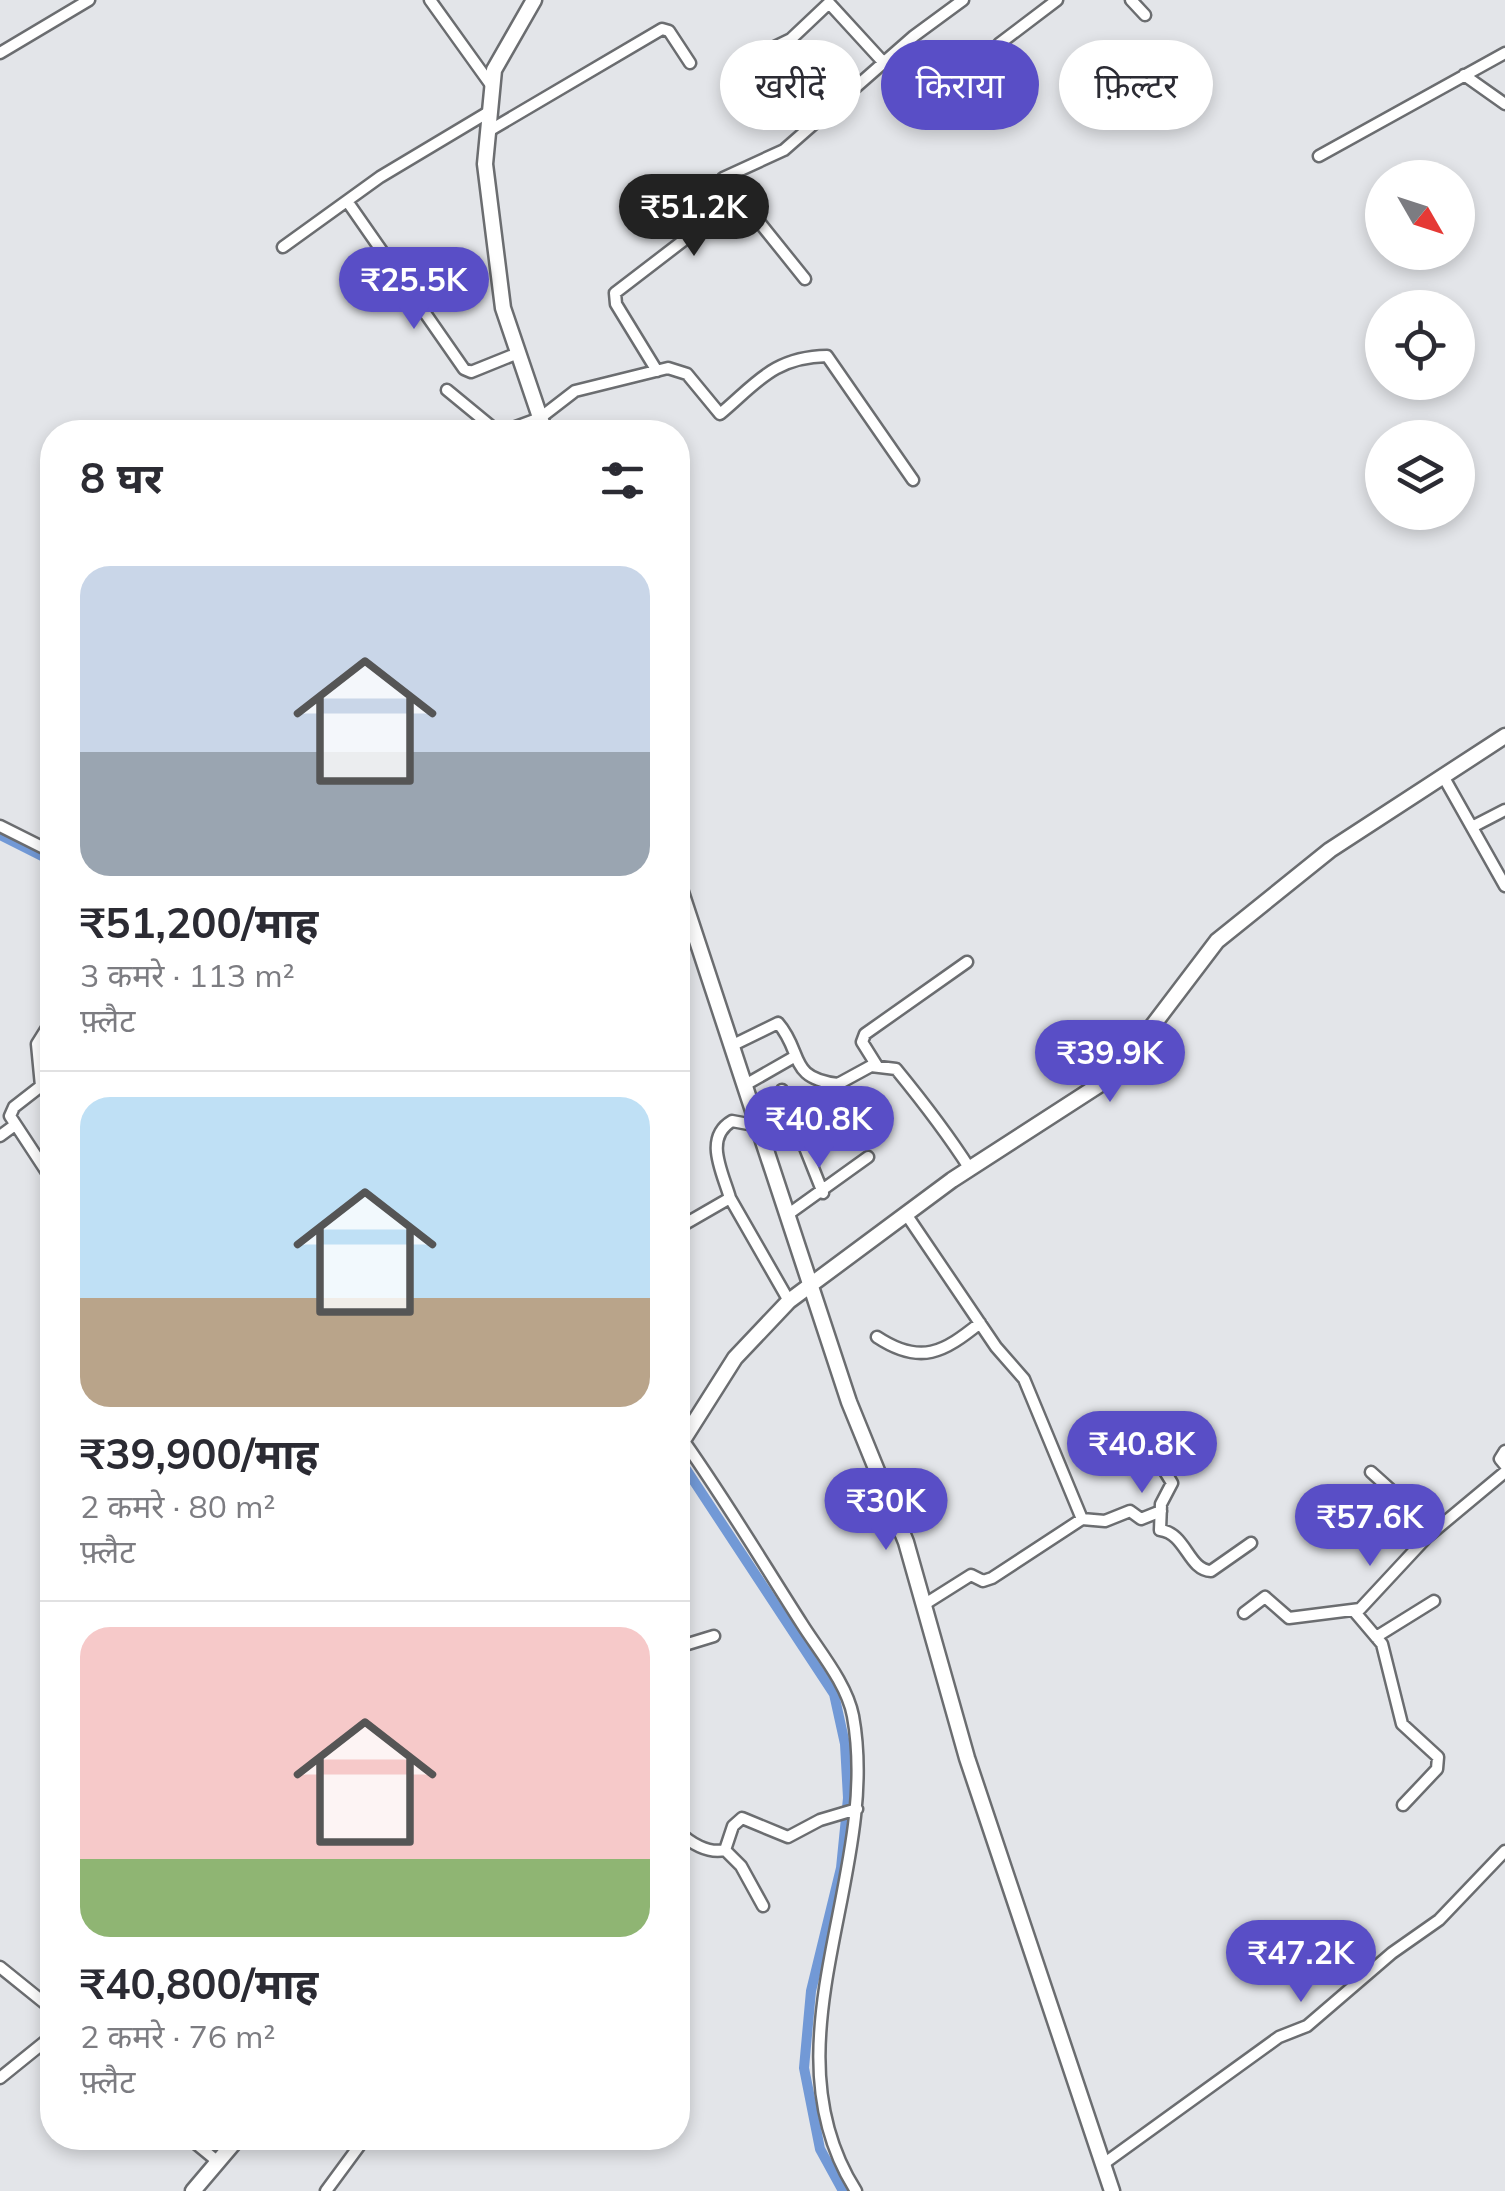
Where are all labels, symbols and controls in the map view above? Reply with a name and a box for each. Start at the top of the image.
chip: खरीदें [720,40,861,130]
chip: किराया [881,40,1039,130]
chip: फ़िल्टर [1059,40,1213,130]
north arrow [1365,160,1475,270]
map controls [1365,160,1475,530]
pin: ₹51.2K [613,174,775,259]
text: ₹51.2K [641,186,747,226]
pin: ₹25.5K [333,247,495,332]
text: ₹25.5K [361,259,467,299]
button: locate [1365,290,1475,400]
button: layers [1365,420,1475,530]
text: 8 घर [80,451,162,504]
icon: filters [595,453,650,508]
icon: home [275,631,455,811]
text: ₹51,200/माह [80,896,318,949]
text: 3 कमरे · 113 m² [80,955,295,995]
text: फ़्लैट [80,1000,135,1040]
pin: ₹39.9K [1029,1020,1191,1105]
text: ₹39.9K [1057,1032,1163,1072]
pin: ₹40.8K [738,1086,900,1171]
text: ₹40.8K [766,1098,872,1138]
icon: home [275,1162,455,1342]
pin: ₹40.8K [1061,1411,1223,1496]
text: ₹40.8K [1089,1423,1195,1463]
text: ₹39,900/माह [80,1427,318,1480]
pin: ₹30K [827,1468,945,1553]
text: ₹30K [847,1480,925,1520]
pin: ₹57.6K [1289,1484,1451,1569]
text: 2 कमरे · 80 m² [80,1486,275,1526]
text: ₹57.6K [1317,1496,1423,1536]
text: फ़्लैट [80,1531,135,1571]
icon: home [275,1692,455,1872]
pin: ₹47.2K [1220,1920,1382,2005]
text: ₹47.2K [1248,1932,1354,1972]
text: ₹40,800/माह [80,1957,318,2010]
text: 2 कमरे · 76 m² [80,2016,275,2056]
text: फ़्लैट [80,2061,135,2101]

